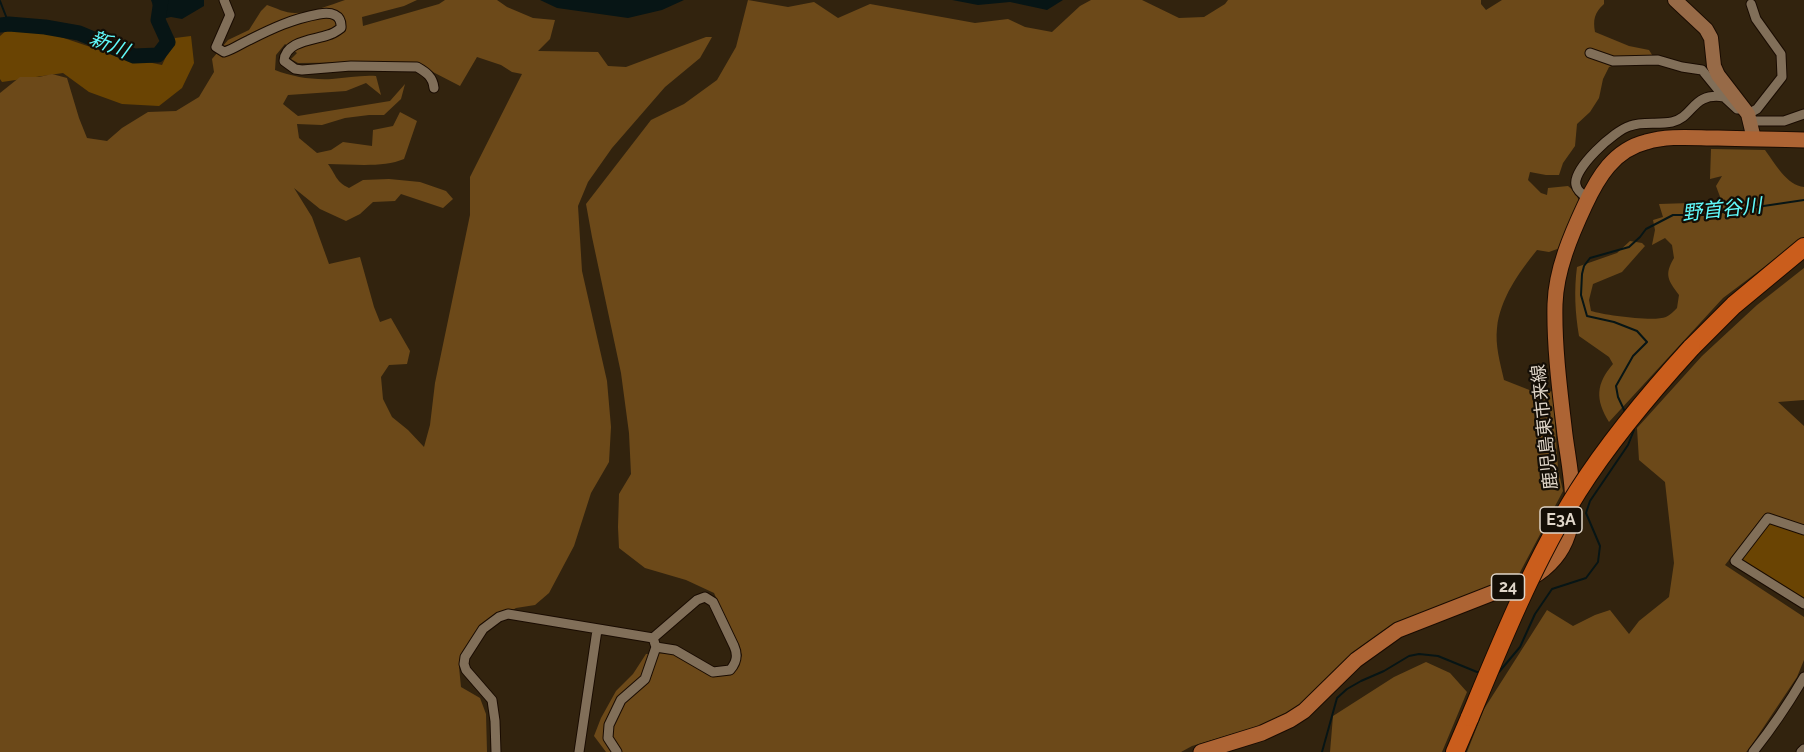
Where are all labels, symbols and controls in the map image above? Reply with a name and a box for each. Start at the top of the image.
water label: 新川 [86,26,132,64]
water label: 野首谷川 [1681,194,1763,226]
street label: 鹿児島東市来線 [1528,363,1562,491]
road number: E3A [1540,507,1582,533]
road number: 24 [1492,574,1524,600]

